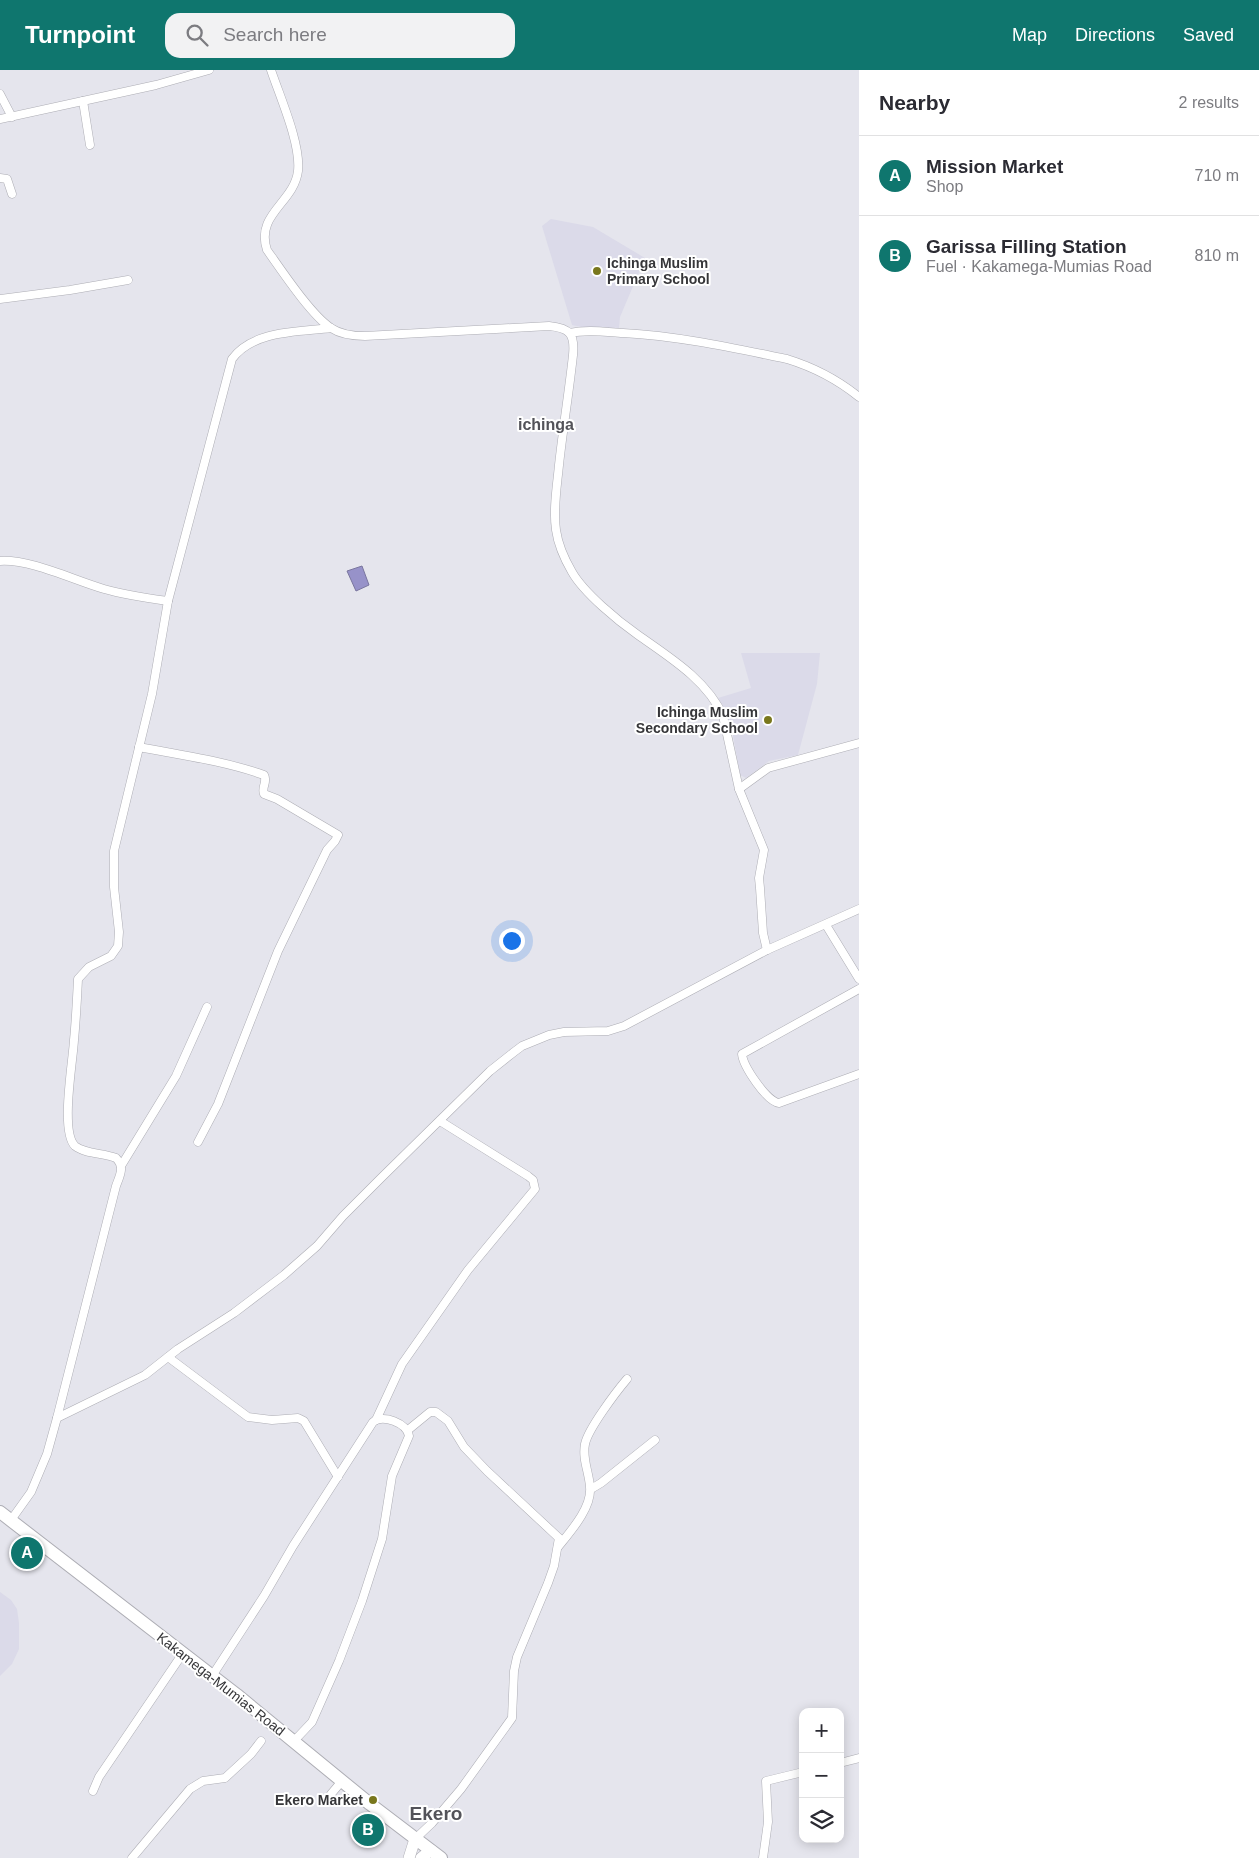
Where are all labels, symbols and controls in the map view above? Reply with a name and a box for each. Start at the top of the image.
search box [165,13,515,58]
text: Turnpoint [25,21,135,48]
icon: search [183,21,211,49]
text: Search here [223,24,327,45]
text: Map [1012,25,1047,45]
text: Directions [1075,25,1155,45]
text: Saved [1183,25,1234,45]
text: Nearby [879,91,950,114]
text: 2 results [1179,94,1239,111]
text: Mission Market [926,156,1063,177]
text: A [889,167,901,184]
text: 710 m [1195,167,1239,184]
text: Shop [926,178,963,195]
text: Garissa Filling Station [926,236,1127,257]
text: B [889,247,901,264]
text: 810 m [1195,247,1239,264]
place label: Ichinga Muslim Primary School [607,255,710,287]
text: Fuel · Kakamega-Mumias Road [926,258,1152,275]
marker: Ichinga Muslim Primary School [591,265,603,277]
district label: ichinga [518,416,574,433]
place label: Ichinga Muslim Secondary School [636,704,758,736]
marker: Ichinga Muslim Secondary School [762,714,774,726]
your location [499,928,525,954]
pin: A [11,1534,43,1572]
street label: Kakamega-Mumias Road [154,1629,288,1739]
map controls [799,1708,844,1843]
button: + [799,1708,844,1753]
button: − [799,1753,844,1798]
place label: Ekero Market [275,1792,363,1808]
marker: Ekero Market [367,1794,379,1806]
button: layers [799,1798,844,1843]
district label: Ekero [410,1803,462,1824]
pin: B [352,1811,384,1849]

